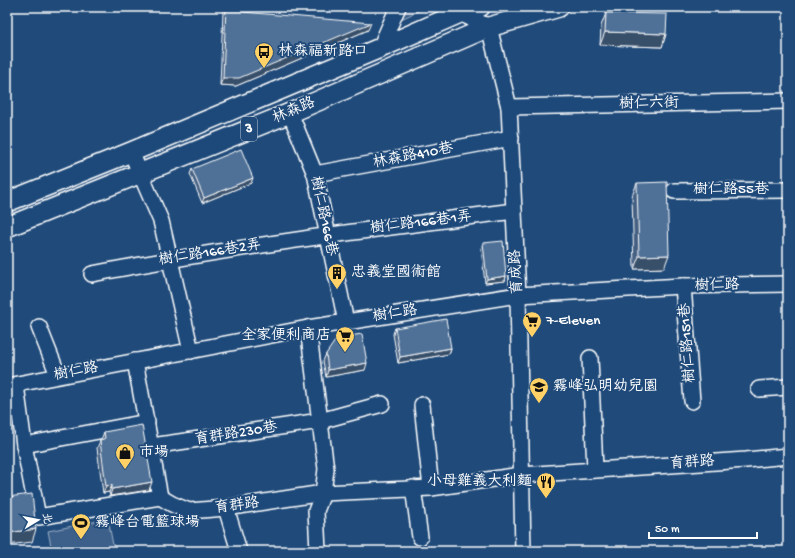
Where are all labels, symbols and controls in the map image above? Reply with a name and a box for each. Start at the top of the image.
bus stop icon: 林森福新路口 [253,41,275,69]
place label: 林森福新路口 [278,43,368,61]
street label: 林森路 [270,94,318,128]
street label: 樹仁六街 [619,94,679,114]
road number: 3 [241,117,257,141]
street label: 林森路410巷 [371,139,455,173]
street label: 樹仁路166巷 [306,174,340,258]
street label: 樹仁路55巷 [693,181,769,199]
street label: 樹仁路166巷1弄 [369,208,473,238]
street label: 樹仁路166巷2弄 [157,236,263,270]
street label: 育成路 [507,249,527,295]
building icon: 忠義堂國術館 [326,262,348,290]
place label: 忠義堂國術館 [351,263,441,282]
street label: 樹仁路 [694,277,740,295]
street label: 樹仁路 [371,302,419,326]
street label: 樹仁路151巷 [676,302,700,384]
supermarket icon: 7-Eleven [521,310,543,338]
place label: 7-Eleven [545,312,600,330]
supermarket icon: 全家便利商店 [334,325,356,353]
place label: 全家便利商店 [241,326,331,345]
street label: 樹仁路 [52,359,100,385]
school or university icon: 霧峰弘明幼兒園 [528,376,550,404]
place label: 霧峰弘明幼兒園 [553,378,658,396]
street label: 育群路230巷 [193,419,279,449]
shop icon: 市場 [114,442,136,470]
place label: 市場 [139,444,169,462]
street label: 育群路 [669,452,715,474]
restaurant icon: 小母雞義大利麵 [535,471,557,499]
place label: 小母雞義大利麵 [427,473,532,491]
street label: 育群路 [214,494,260,518]
north arrow [18,500,58,540]
text: 北 [39,512,53,525]
sports icon: 霧峰台電籃球場 [70,512,92,540]
place label: 霧峰台電籃球場 [95,513,200,532]
scale bar [649,514,757,540]
text: 50 m [655,523,680,537]

